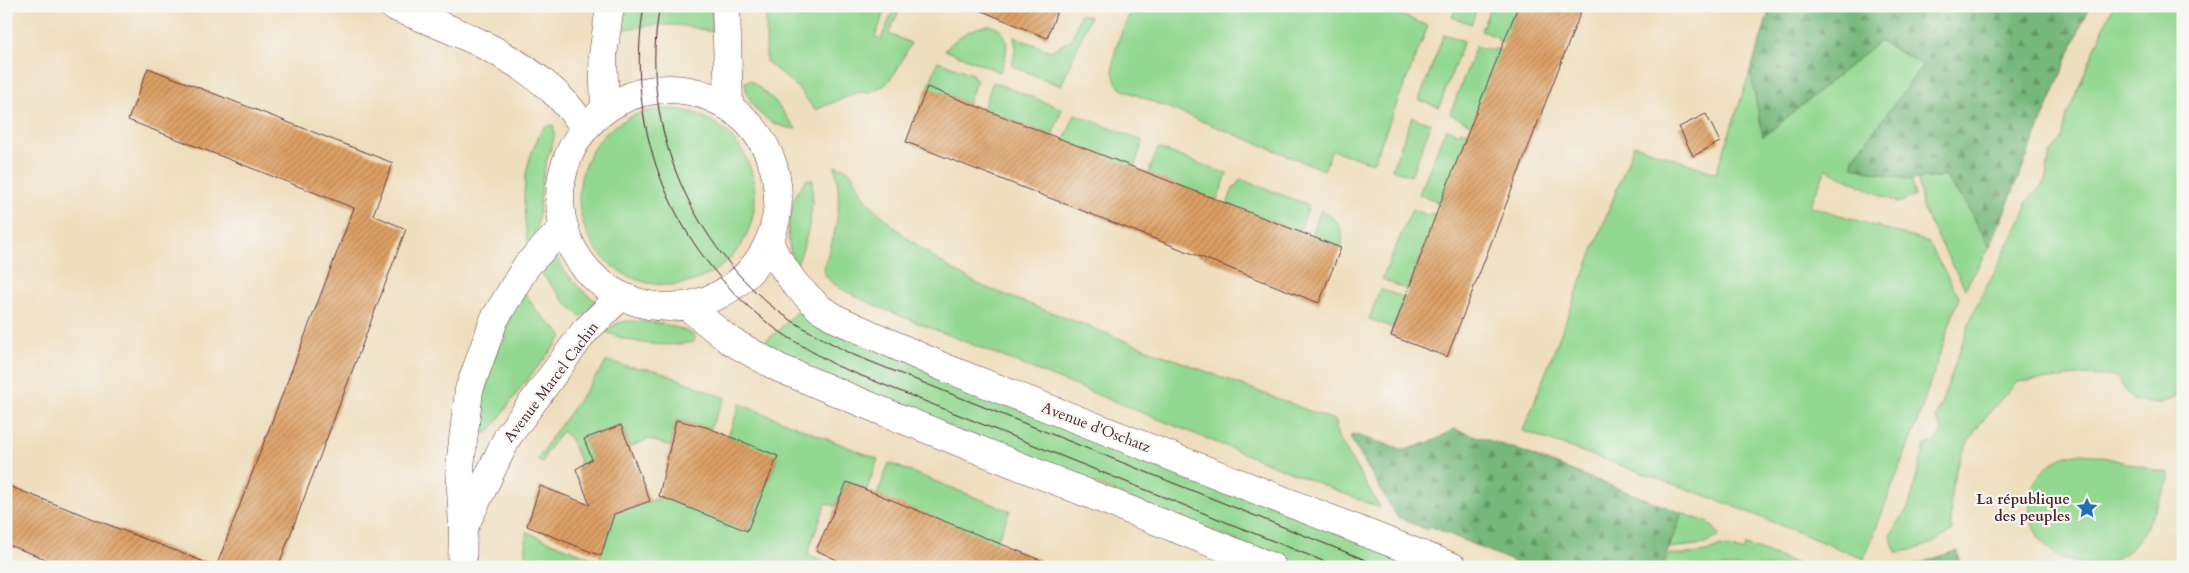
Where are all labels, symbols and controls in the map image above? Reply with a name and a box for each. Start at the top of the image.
street label: Avenue Marcel Cachin [499,317,603,446]
street label: Avenue d'Oschatz [1039,397,1154,457]
place label: La république des peuples [1976,489,2070,526]
place icon: La république des peuples [2074,495,2100,521]

